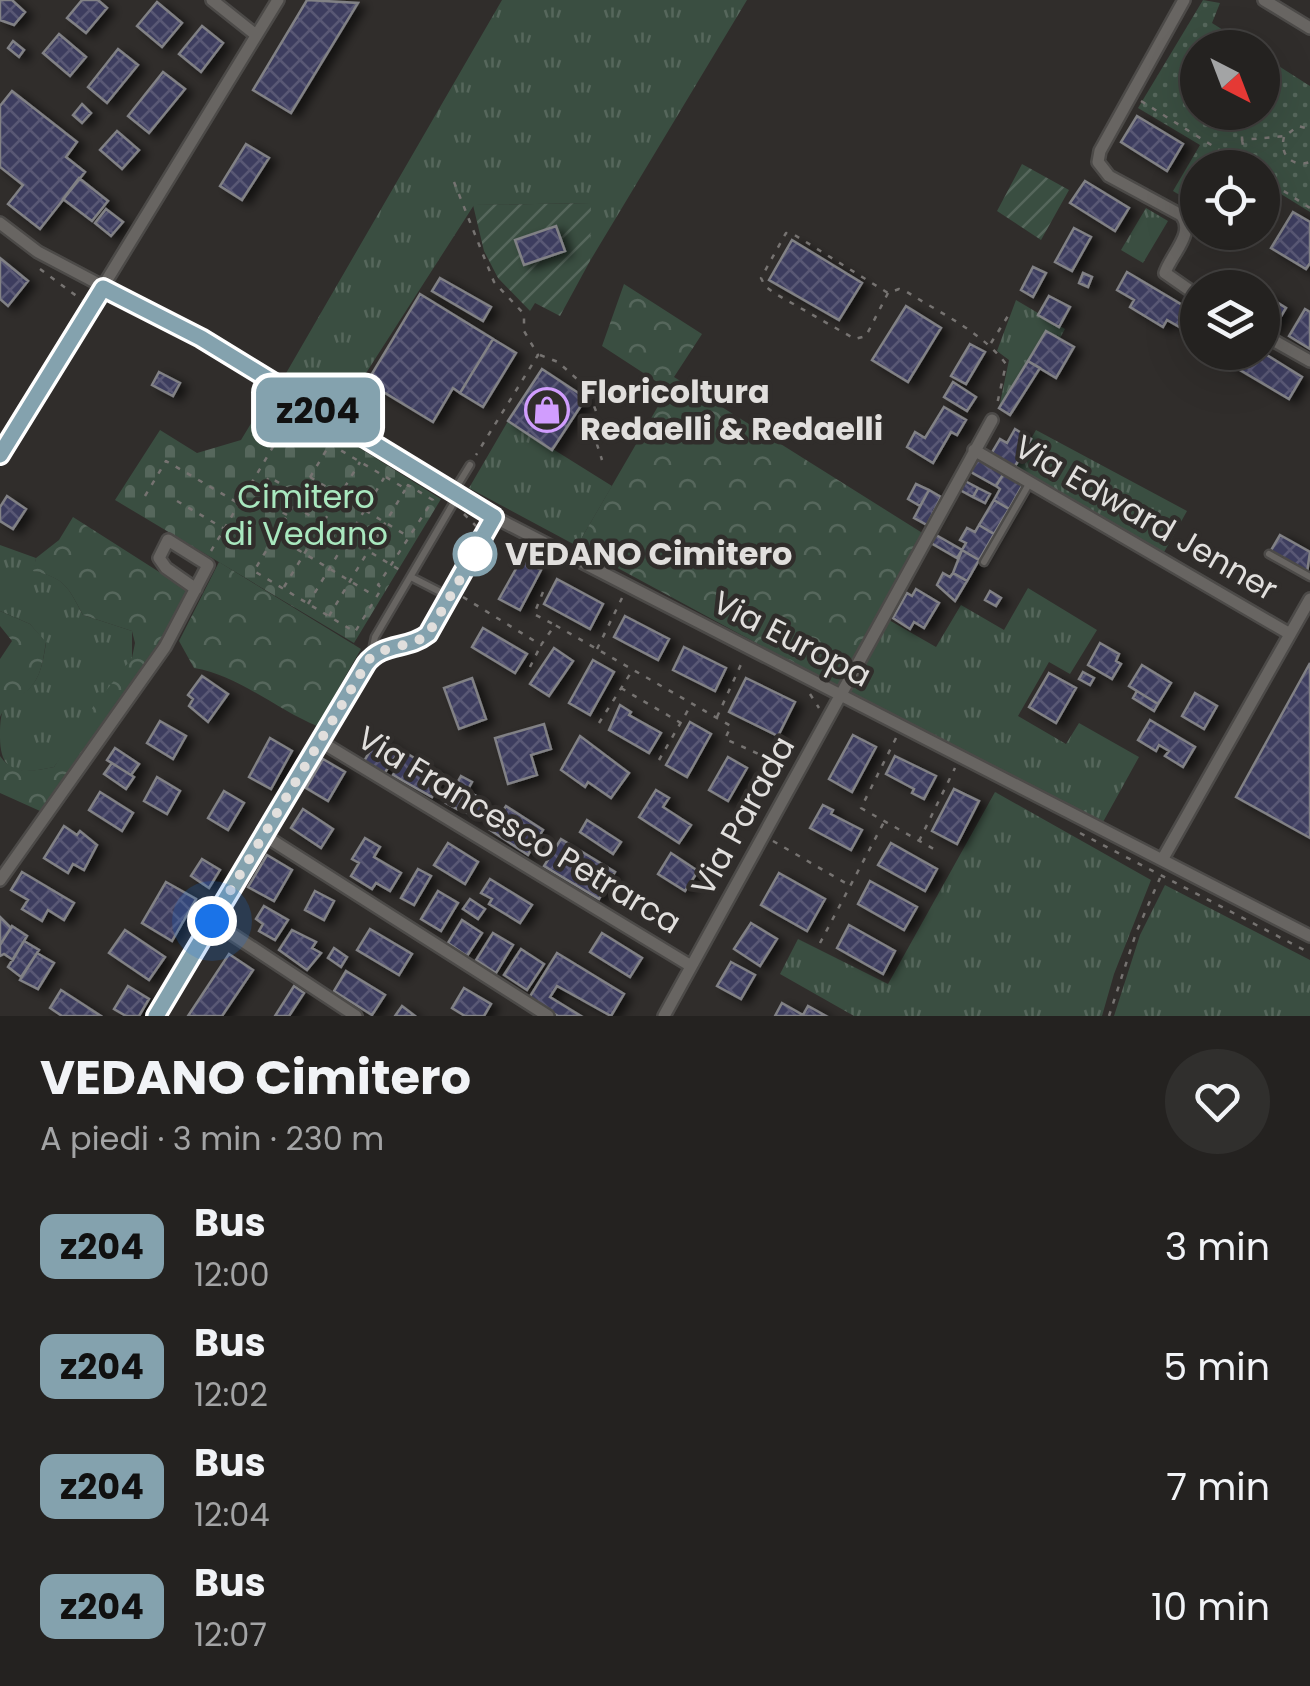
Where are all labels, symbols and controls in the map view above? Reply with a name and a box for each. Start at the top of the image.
north arrow [1180,30,1280,130]
map controls [1180,30,1280,370]
button: locate [1180,150,1280,250]
button: layers [1180,270,1280,370]
place label: Floricoltura Redaelli & Redaelli [580,369,883,451]
line badge: z204 [248,378,388,442]
text: z204 [276,386,360,435]
shop icon: Floricoltura Redaelli & Redaelli [524,387,570,433]
street label: Via Edward Jenner [1006,424,1286,611]
park label: Cimitero di Vedano [224,474,388,556]
place label: VEDANO Cimitero [505,531,792,576]
marker: VEDANO Cimitero [454,533,496,575]
street label: Via Europa [705,579,879,698]
street label: Via Francesco Petrarca [349,715,690,944]
street label: Via Parada [680,728,805,904]
your location [187,896,237,946]
text: VEDANO Cimitero [40,1044,471,1111]
button: heart [1165,1049,1270,1154]
text: A piedi · 3 min · 230 m [40,1116,384,1161]
text: Bus [194,1196,266,1249]
text: 3 min [1165,1220,1270,1273]
text: z204 [60,1222,144,1271]
text: 12:00 [194,1252,270,1297]
text: Bus [194,1316,266,1369]
text: 5 min [1163,1340,1270,1393]
text: z204 [60,1342,144,1391]
text: 12:02 [194,1372,268,1417]
text: Bus [194,1436,266,1489]
text: 7 min [1166,1460,1270,1513]
text: z204 [60,1462,144,1511]
text: 12:04 [194,1492,270,1537]
text: Bus [194,1556,266,1609]
text: 10 min [1151,1580,1270,1633]
text: z204 [60,1582,144,1631]
text: 12:07 [194,1612,267,1657]

